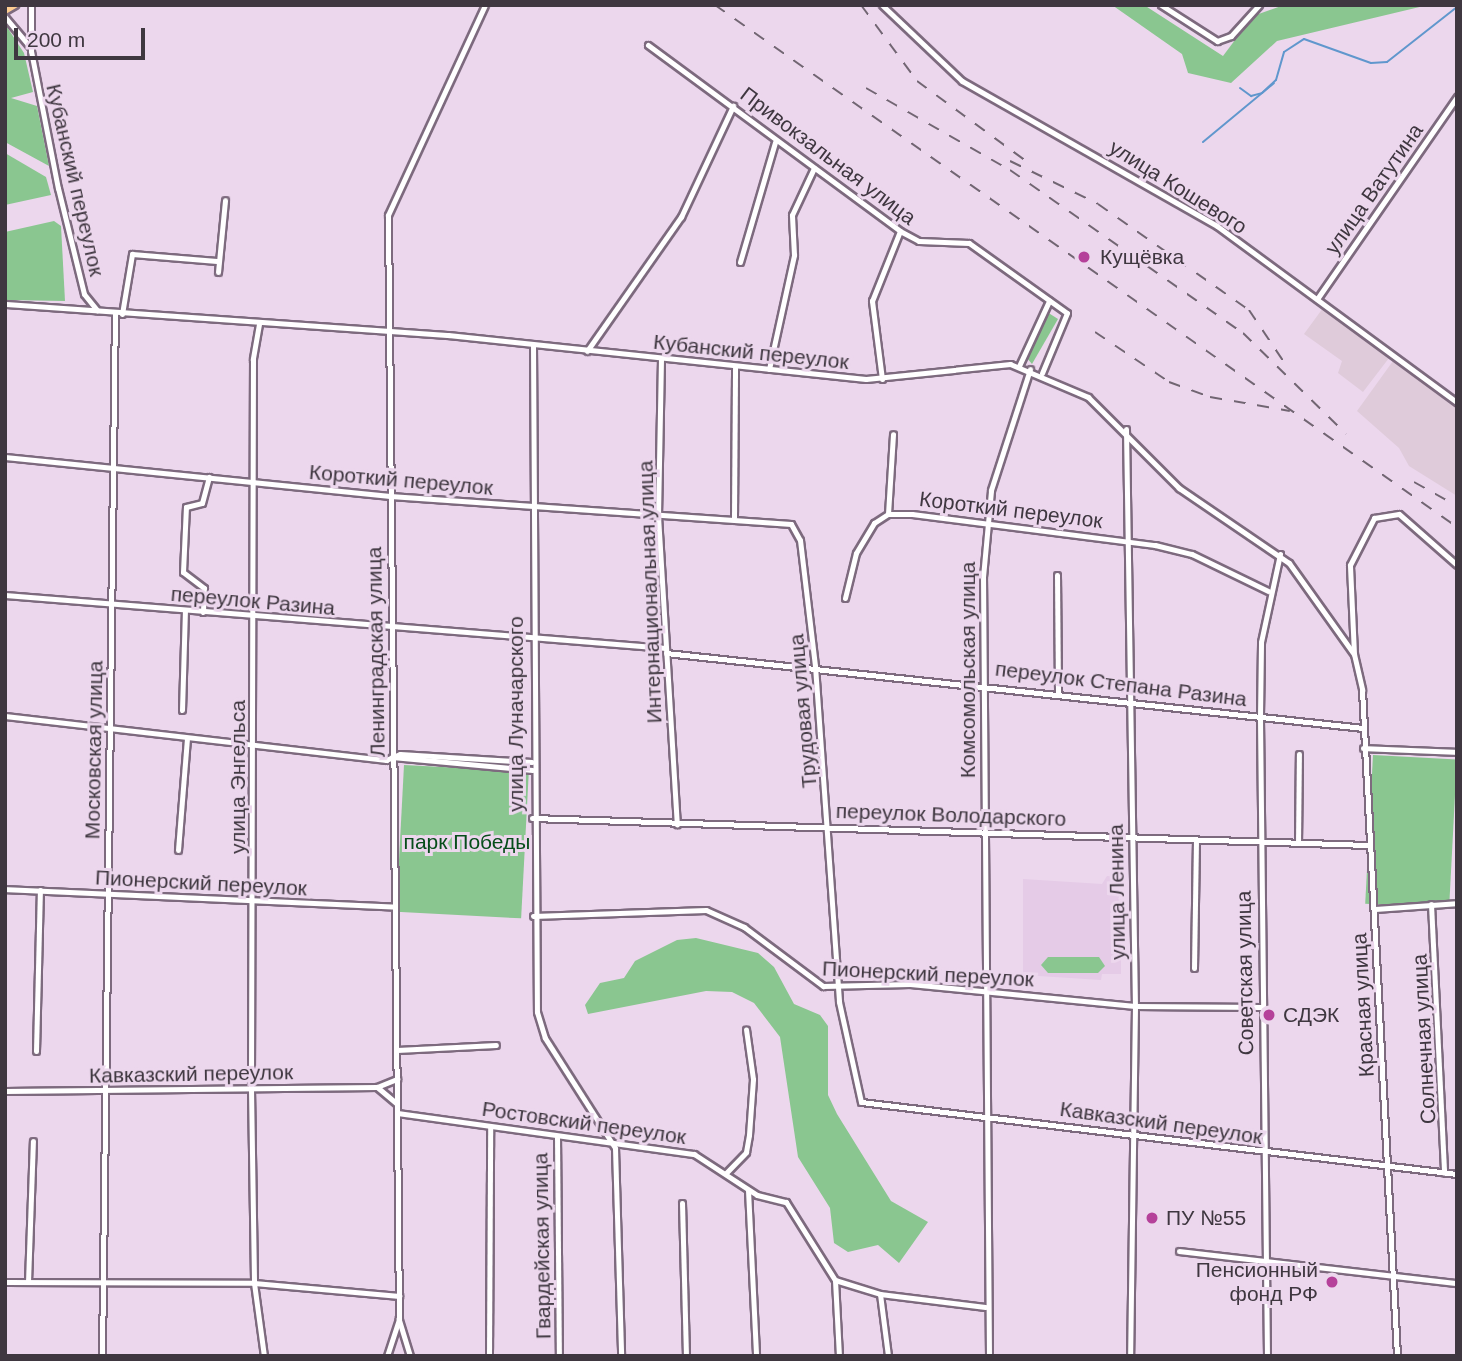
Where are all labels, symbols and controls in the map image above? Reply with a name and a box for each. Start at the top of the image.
scale bar [18,14,149,58]
text: 200 m [27,28,85,51]
street label: Кубанский переулок [41,82,109,278]
street label: Привокзальная улица [735,82,921,230]
street label: улица Ватутина [1320,119,1428,259]
street label: улица Кошевого [1105,135,1251,239]
place label: Кущёвка [1100,244,1184,270]
marker: Кущёвка [1074,247,1094,267]
street label: Кубанский переулок [652,329,850,375]
street label: Короткий переулок [308,459,494,501]
street label: Интернациональная улица [633,460,667,724]
street label: Короткий переулок [918,486,1104,534]
street label: Ленинградская улица [362,547,390,757]
street label: Комсомольская улица [955,562,981,778]
street label: переулок Разина [170,581,336,621]
street label: улица Луначарского [503,616,529,812]
street label: Трудовая улица [784,633,822,789]
street label: переулок Степана Разина [994,656,1248,712]
street label: Московская улица [80,660,108,840]
street label: улица Энгельса [225,700,251,854]
street label: переулок Володарского [835,798,1067,832]
street label: улица Ленина [1103,824,1131,960]
park label: парк Победы [404,829,530,855]
street label: Пионерский переулок [94,865,308,901]
street label: Советская улица [1231,890,1259,1056]
street label: Красная улица [1347,932,1379,1078]
street label: Солнечная улица [1407,953,1441,1125]
street label: Пионерский переулок [821,956,1035,992]
place label: СДЭК [1283,1002,1339,1028]
marker: СДЭК [1261,1007,1277,1023]
street label: Кавказский переулок [89,1060,293,1088]
street label: Ростовский переулок [480,1096,688,1150]
street label: Кавказский переулок [1058,1096,1264,1150]
street label: Гвардейская улица [528,1153,556,1339]
place label: ПУ №55 [1166,1205,1246,1231]
marker: ПУ №55 [1144,1210,1160,1226]
place label: Пенсионный фонд РФ [1196,1257,1318,1307]
marker: Пенсионный фонд РФ [1324,1274,1340,1290]

